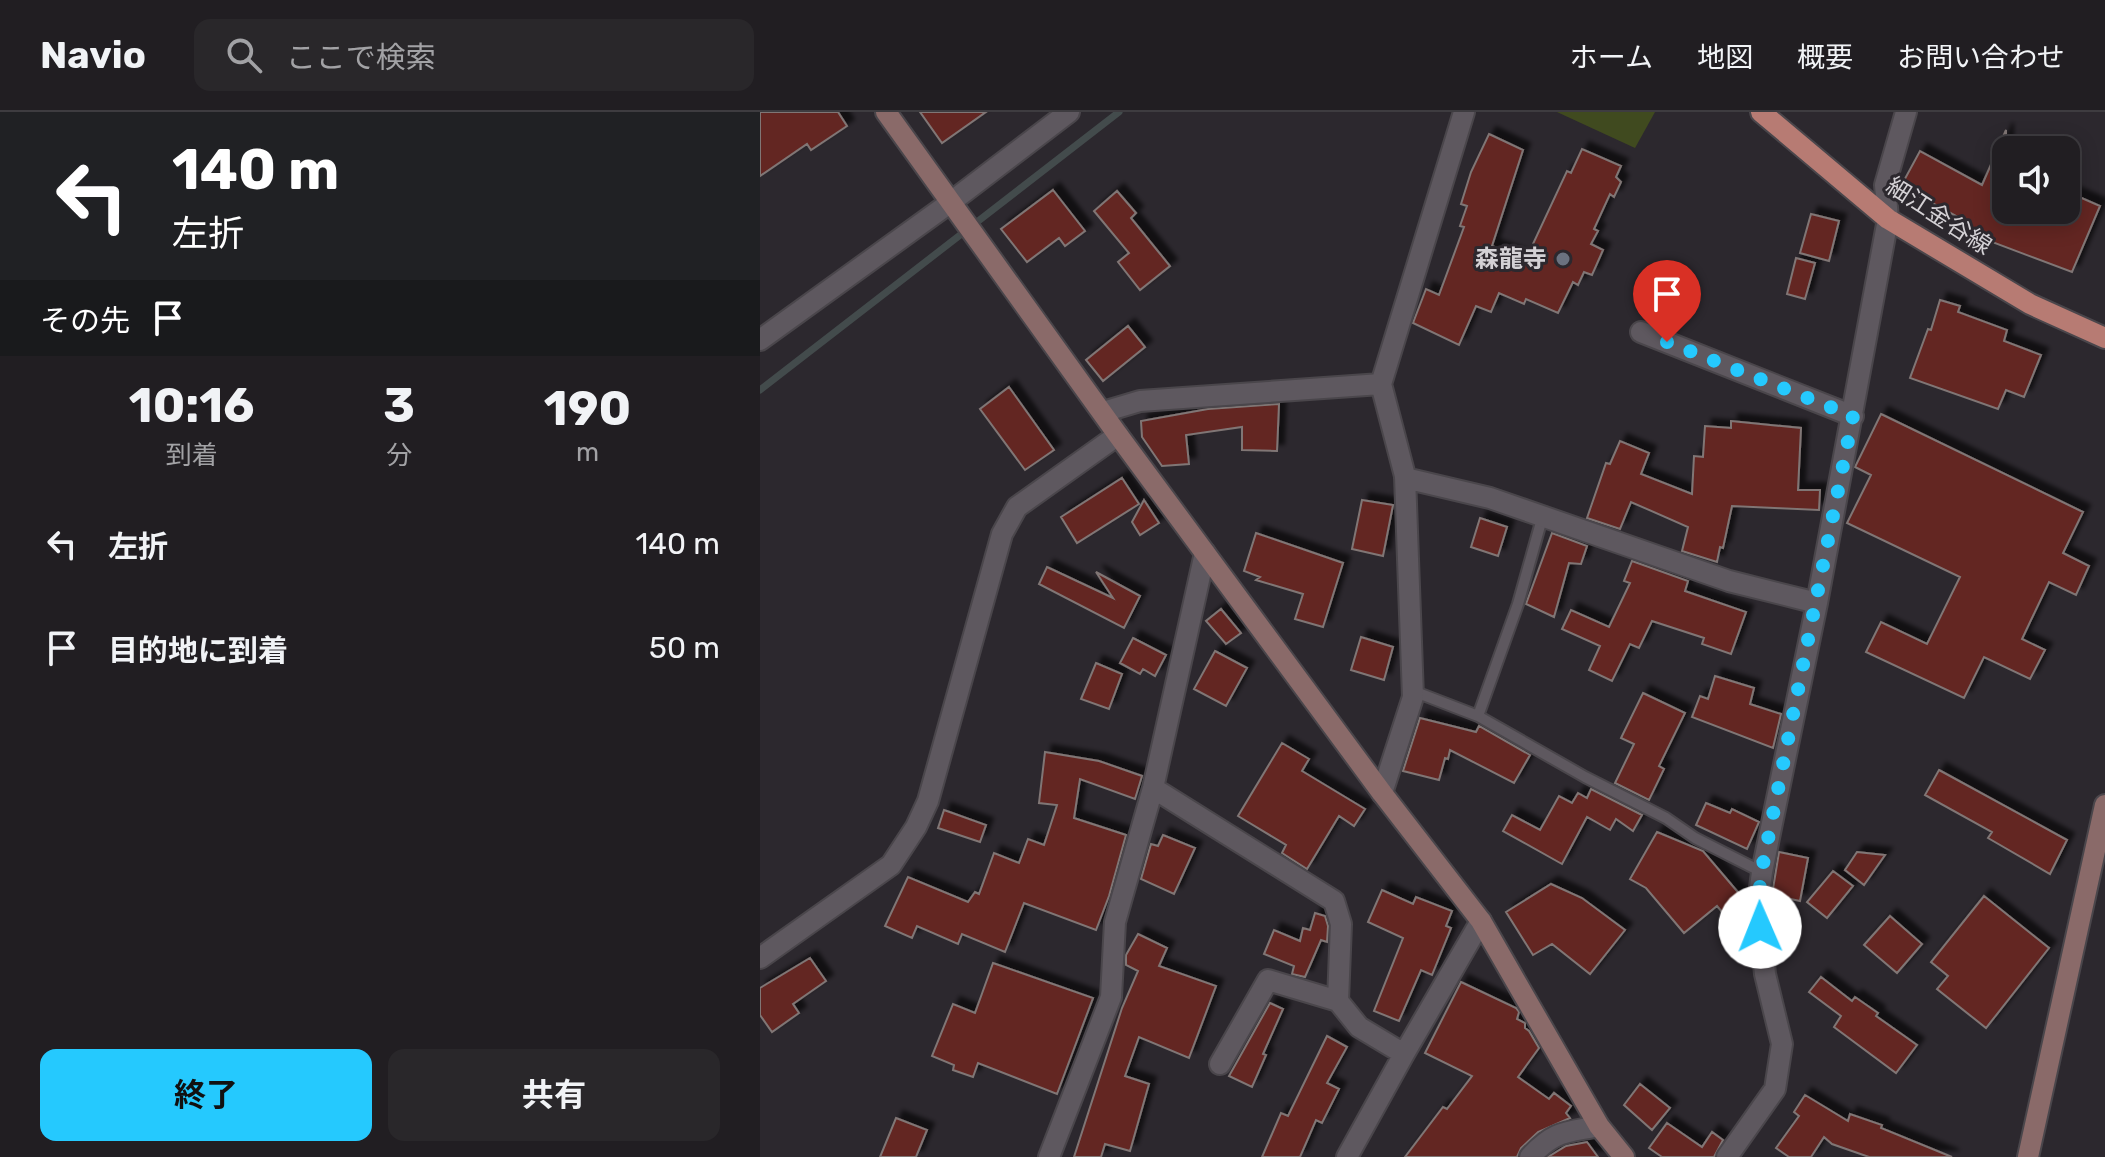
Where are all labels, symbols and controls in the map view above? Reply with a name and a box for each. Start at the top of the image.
search box [194,19,754,91]
text: Navio [40,32,146,78]
icon: search [222,33,266,77]
text: ここで検索 [286,40,436,76]
text: ホーム [1570,41,1653,74]
text: 地図 [1697,41,1753,74]
text: 概要 [1797,41,1853,74]
text: お問い合わせ [1897,41,2065,74]
map controls [1992,136,2080,224]
button: sound [1992,136,2080,224]
text: 140 m [172,137,339,203]
icon: left [40,144,144,248]
street label: 細江金谷線 [1881,172,1997,260]
text: 左折 [172,212,244,255]
place label: 森龍寺 [1475,245,1547,273]
marker: 森龍寺 [1554,250,1572,268]
pin [1633,260,1701,342]
icon: arrive [1645,272,1689,316]
icon: arrive [146,296,190,340]
text: その先 [40,303,130,339]
text: 10:16 [129,377,254,434]
text: 3 [383,377,415,434]
text: 190 [544,380,631,437]
text: m [576,437,599,468]
text: 到着 [166,440,218,471]
text: 分 [386,440,412,471]
icon: left [40,522,84,566]
text: 140 m [635,526,720,562]
text: 左折 [108,529,168,565]
icon: arrive [40,626,84,670]
text: 50 m [649,630,720,666]
text: 目的地に到着 [108,633,288,669]
position arrow [1718,885,1802,969]
button: 終了 [40,1049,372,1141]
button: 共有 [388,1049,720,1141]

